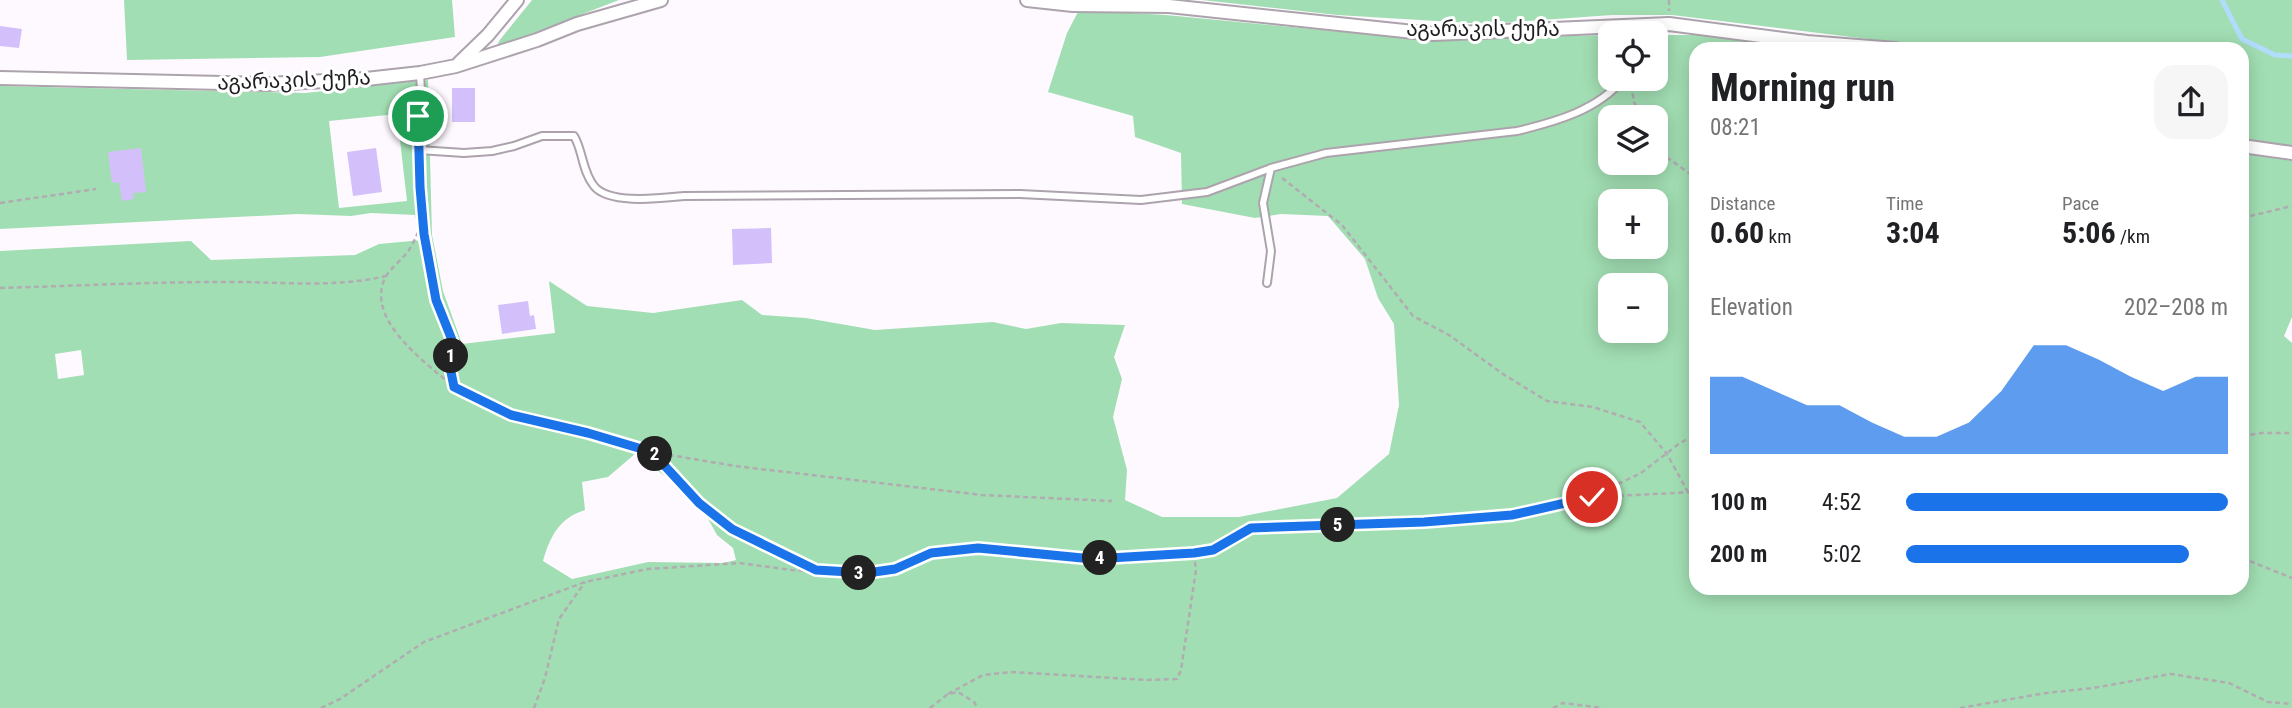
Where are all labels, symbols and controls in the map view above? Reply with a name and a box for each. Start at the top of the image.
street label: აგარაკის ქუჩა [1406,17,1560,41]
map controls [1598,21,1668,343]
button: locate [1598,21,1668,91]
street label: აგარაკის ქუჩა [217,65,371,95]
button: share [2154,65,2228,139]
text: Morning run [1710,66,1895,110]
pin [388,86,448,146]
icon: arrive [399,97,437,135]
button: layers [1598,105,1668,175]
text: 08:21 [1710,114,1761,141]
button: + [1598,189,1668,259]
text: Distance [1710,192,1775,215]
text: Time [1886,192,1923,215]
text: Pace [2062,192,2099,215]
text: 0.60 [1710,215,1764,250]
text: 3:04 [1886,215,1940,250]
text: 5:06 [2062,215,2116,250]
text: km [1764,225,1791,248]
text: /km [2116,225,2150,248]
button: − [1598,273,1668,343]
text: Elevation [1710,294,1793,321]
text: 202–208 m [2124,294,2228,321]
pin: 1 [434,338,468,374]
text: 1 [446,344,455,367]
pin: 2 [638,436,672,472]
text: 2 [650,442,659,465]
pin [1562,467,1622,527]
icon: check [1573,478,1611,516]
text: 100 m [1710,489,1767,516]
text: 4:52 [1822,489,1861,516]
pin: 5 [1320,508,1356,542]
text: 5 [1333,513,1342,536]
pin: 4 [1082,540,1118,576]
text: 200 m [1710,541,1767,568]
text: 5:02 [1822,541,1861,568]
text: 4 [1095,546,1104,569]
pin: 3 [842,556,876,590]
text: 3 [854,561,863,584]

